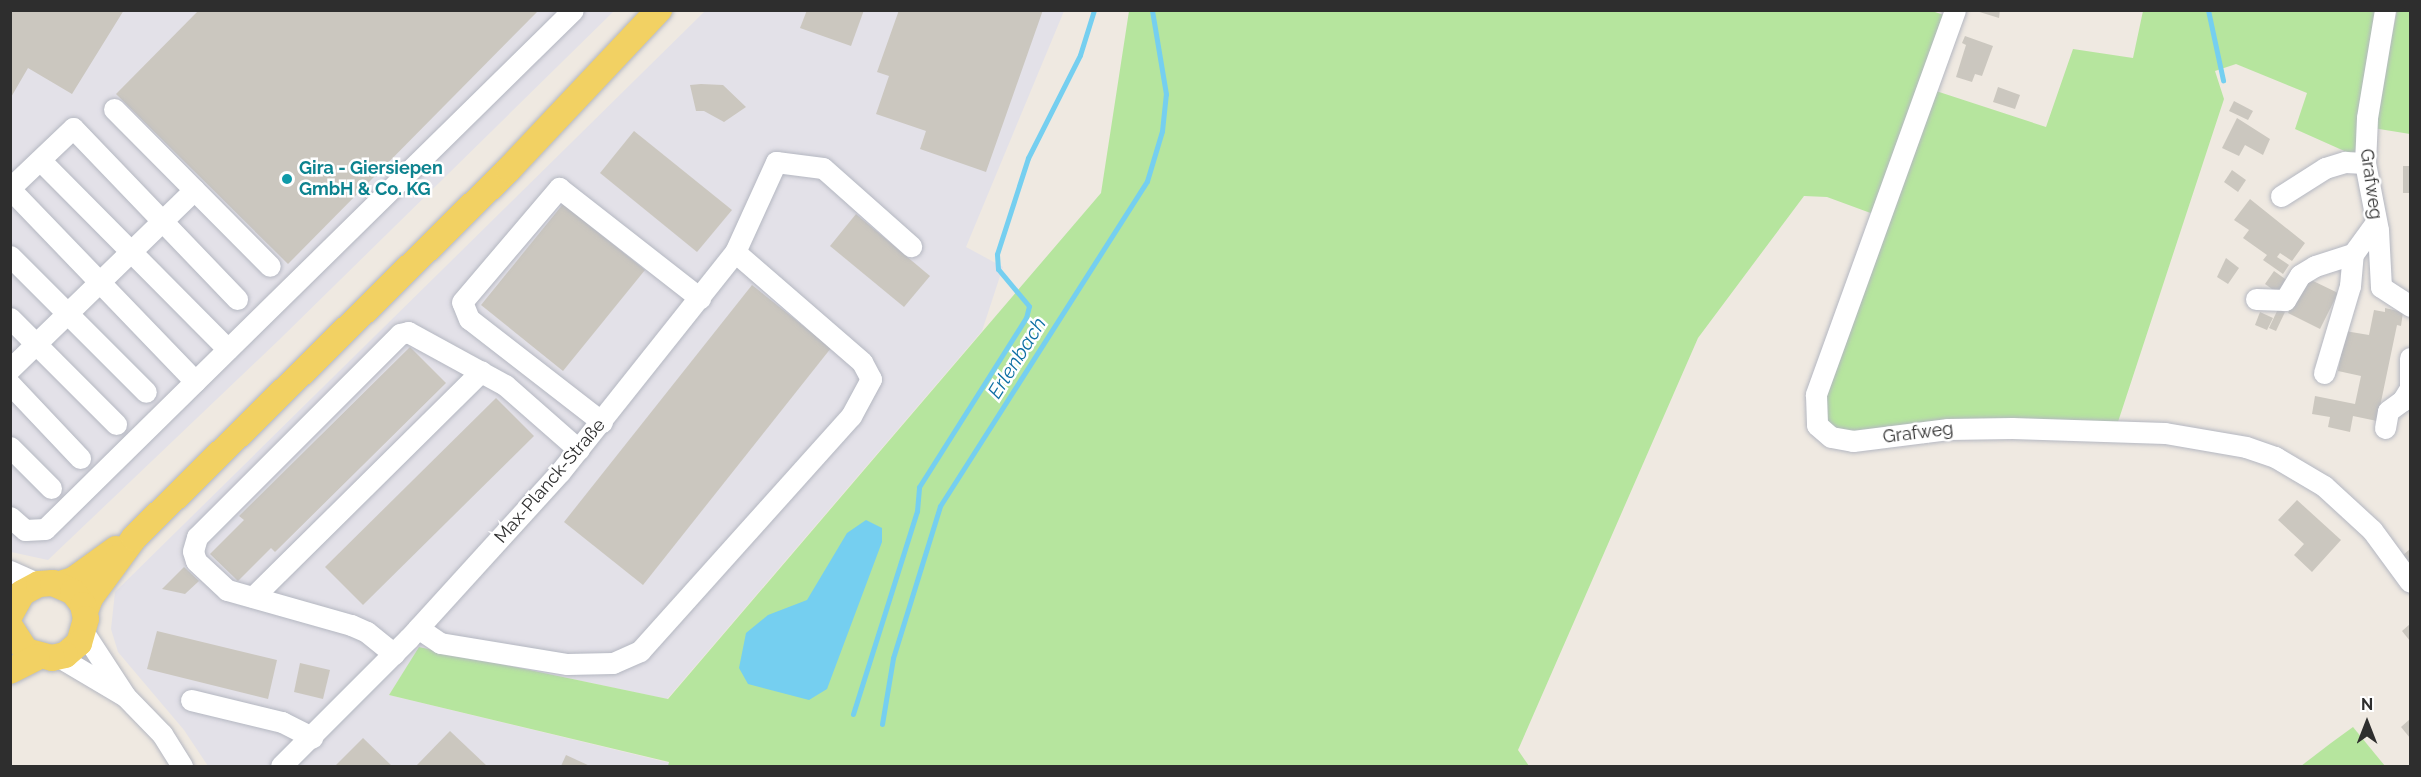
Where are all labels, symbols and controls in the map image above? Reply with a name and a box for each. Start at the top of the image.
street label: Grafweg [2355,147,2387,221]
place label: Gira - Giersiepen GmbH & Co. KG [299,158,443,201]
marker: Gira - Giersiepen GmbH & Co. KG [280,172,294,186]
water label: Erlenbach [983,313,1051,403]
street label: Max-Planck-Straße [490,414,610,548]
street label: Grafweg [1882,418,1954,448]
north arrow [2337,693,2397,753]
text: N [2361,695,2373,714]

